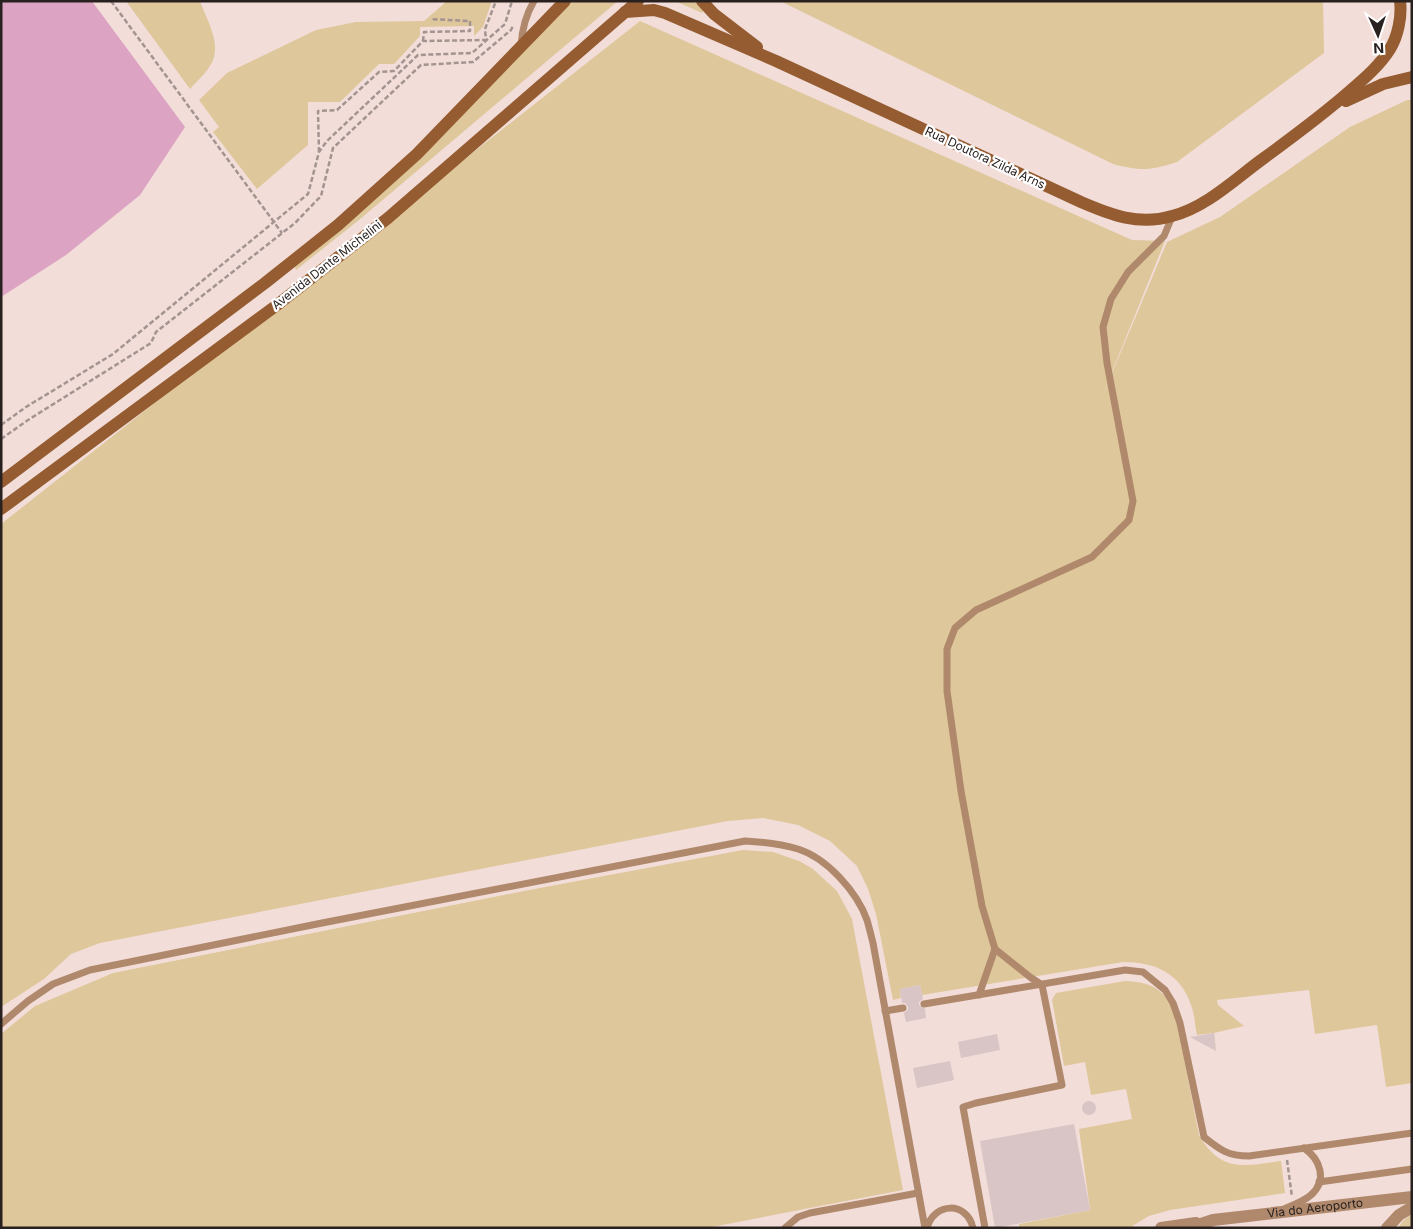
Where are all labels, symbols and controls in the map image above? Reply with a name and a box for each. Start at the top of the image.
north arrow [1353,10,1403,60]
text: N [1373,40,1384,57]
street label: Rua Doutora Zilda Arns [923,123,1048,192]
street label: Avenida Dante Michelini [269,217,385,312]
street label: Via do Aeroporto [1266,1195,1364,1221]

